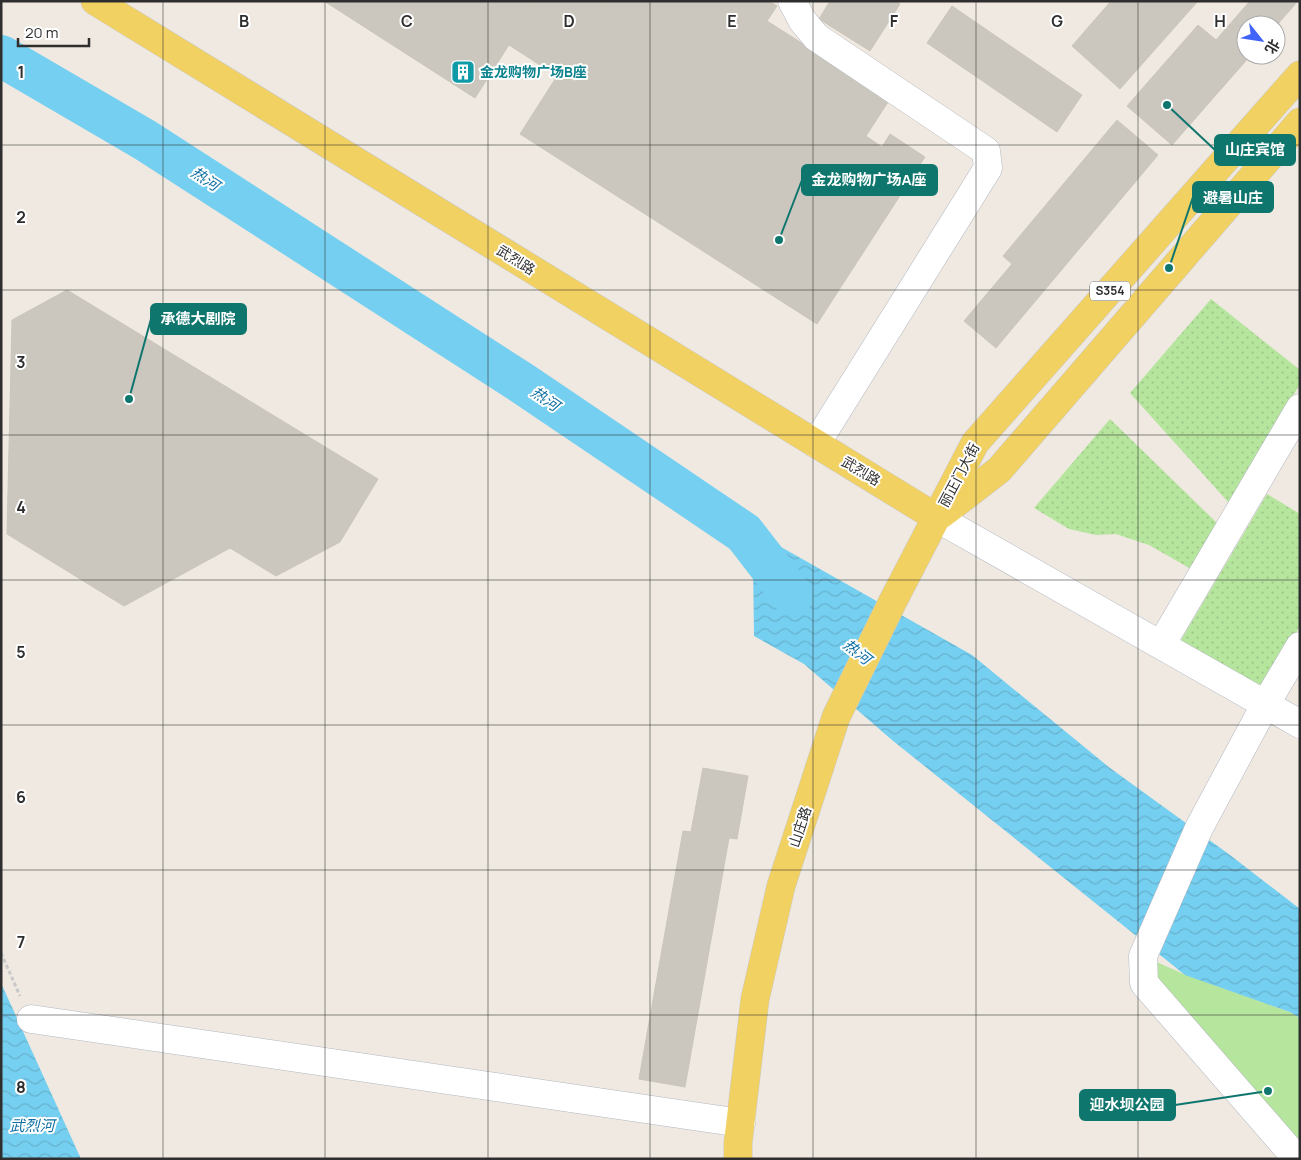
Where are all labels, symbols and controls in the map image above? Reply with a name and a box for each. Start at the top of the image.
text: B [239,10,249,32]
text: C [401,10,413,32]
text: D [563,10,575,32]
text: E [727,10,737,32]
text: F [890,10,899,32]
text: G [1051,10,1063,32]
text: H [1214,10,1226,32]
scale bar [18,15,89,47]
north arrow [1236,15,1286,65]
text: 20 m [25,22,58,43]
text: 北 [1261,36,1284,58]
building icon: 金龙购物广场B座 [450,59,476,85]
text: 1 [17,61,25,83]
place label: 金龙购物广场B座 [480,62,587,81]
callout: 山庄宾馆 [1215,135,1295,165]
text: 山庄宾馆 [1225,139,1285,160]
water label: 热河 [187,162,226,197]
callout: 金龙购物广场A座 [802,165,937,195]
text: 金龙购物广场A座 [811,169,927,190]
callout: 避暑山庄 [1193,182,1273,212]
text: 避暑山庄 [1203,187,1263,208]
text: 2 [16,206,26,228]
street label: 武烈路 [493,240,539,279]
road number: S354 [1090,282,1130,300]
callout: 承德大剧院 [151,304,246,334]
text: 承德大剧院 [160,308,236,329]
text: 3 [16,351,26,373]
water label: 热河 [527,381,566,417]
street label: 丽正门大街 [934,439,983,510]
street label: 武烈路 [838,452,884,490]
text: 4 [16,496,26,518]
water label: 热河 [839,634,878,671]
text: 5 [16,641,26,663]
text: 6 [16,786,26,808]
street label: 山庄路 [784,804,815,850]
text: 7 [17,931,25,953]
text: 8 [16,1076,26,1098]
callout: 迎水坝公园 [1080,1090,1175,1120]
text: 迎水坝公园 [1089,1094,1165,1115]
water label: 武烈河 [9,1115,57,1136]

